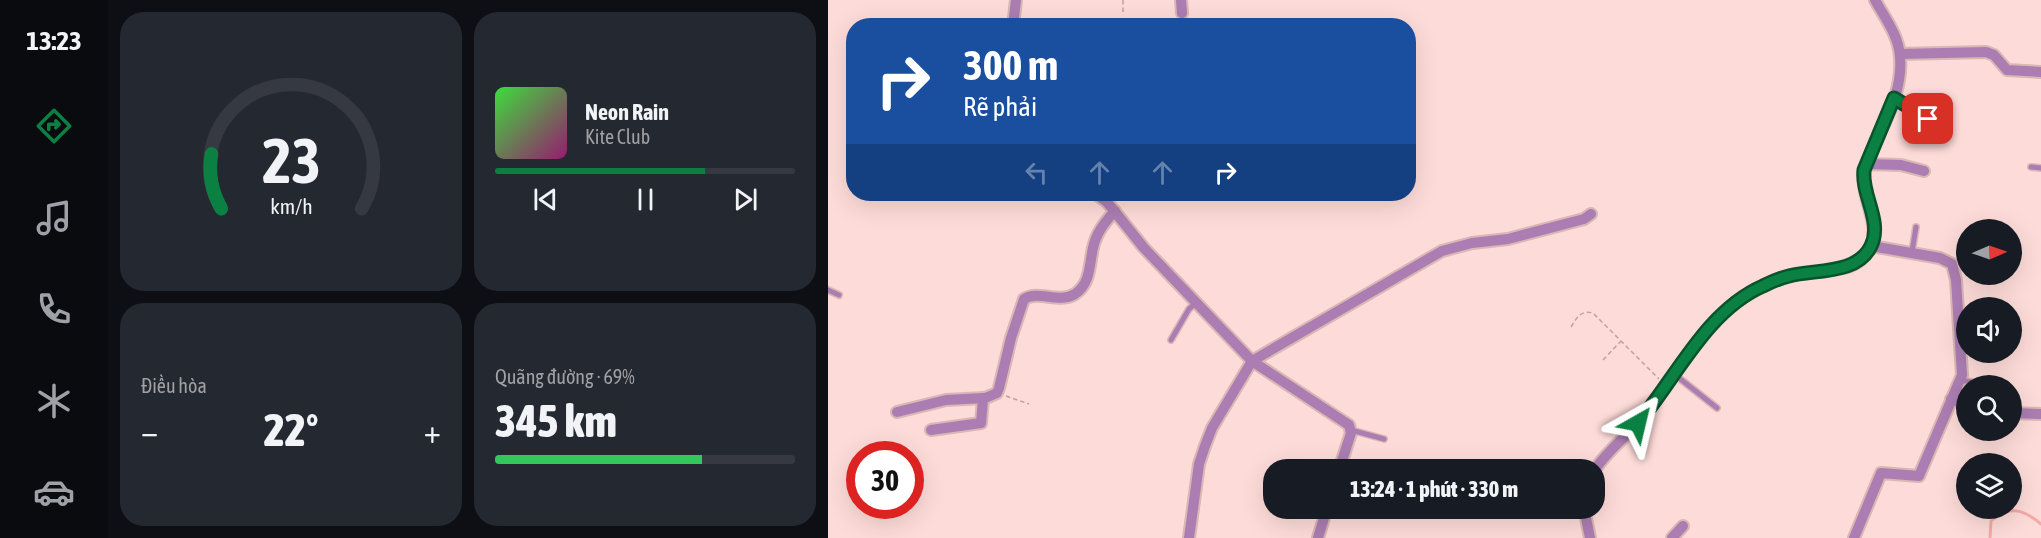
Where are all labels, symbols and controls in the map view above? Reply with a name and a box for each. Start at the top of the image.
text: 13:23 [26,25,82,56]
text: 300 m [963,41,1058,89]
icon: right [864,42,942,120]
text: Rẽ phải [963,91,1037,122]
pin [1902,93,1953,144]
text: Neon Rain [585,99,669,125]
icon: arrive [1911,102,1944,135]
icon: directions [33,105,75,147]
text: 23 [262,125,320,196]
text: Kite Club [585,125,650,148]
icon: left [1020,156,1053,189]
icon: ahead [1083,156,1116,189]
icon: ahead [1146,156,1179,189]
icon: right [1209,156,1242,189]
icon: previous [529,183,562,216]
icon: pause [629,183,662,216]
icon: next [729,183,762,216]
text: km/h [270,194,312,219]
icon: music [33,197,75,239]
north arrow [1956,219,2022,285]
map controls [1956,219,2022,519]
icon: phone [33,288,75,330]
button: sound [1956,297,2022,363]
text: Quãng đường · 69% [495,365,635,388]
text: Điều hòa [141,374,207,397]
button: search [1956,375,2022,441]
icon: climate [33,380,75,422]
position arrow [1606,391,1670,455]
text: 345 km [495,395,617,447]
text: 22° [264,404,318,456]
text: − [141,412,158,450]
text: + [424,412,441,450]
speed limit sign: 30 [846,441,924,519]
button: layers [1956,453,2022,519]
icon: car [33,471,75,513]
text: 13:24 · 1 phút · 330 m [1350,476,1518,502]

